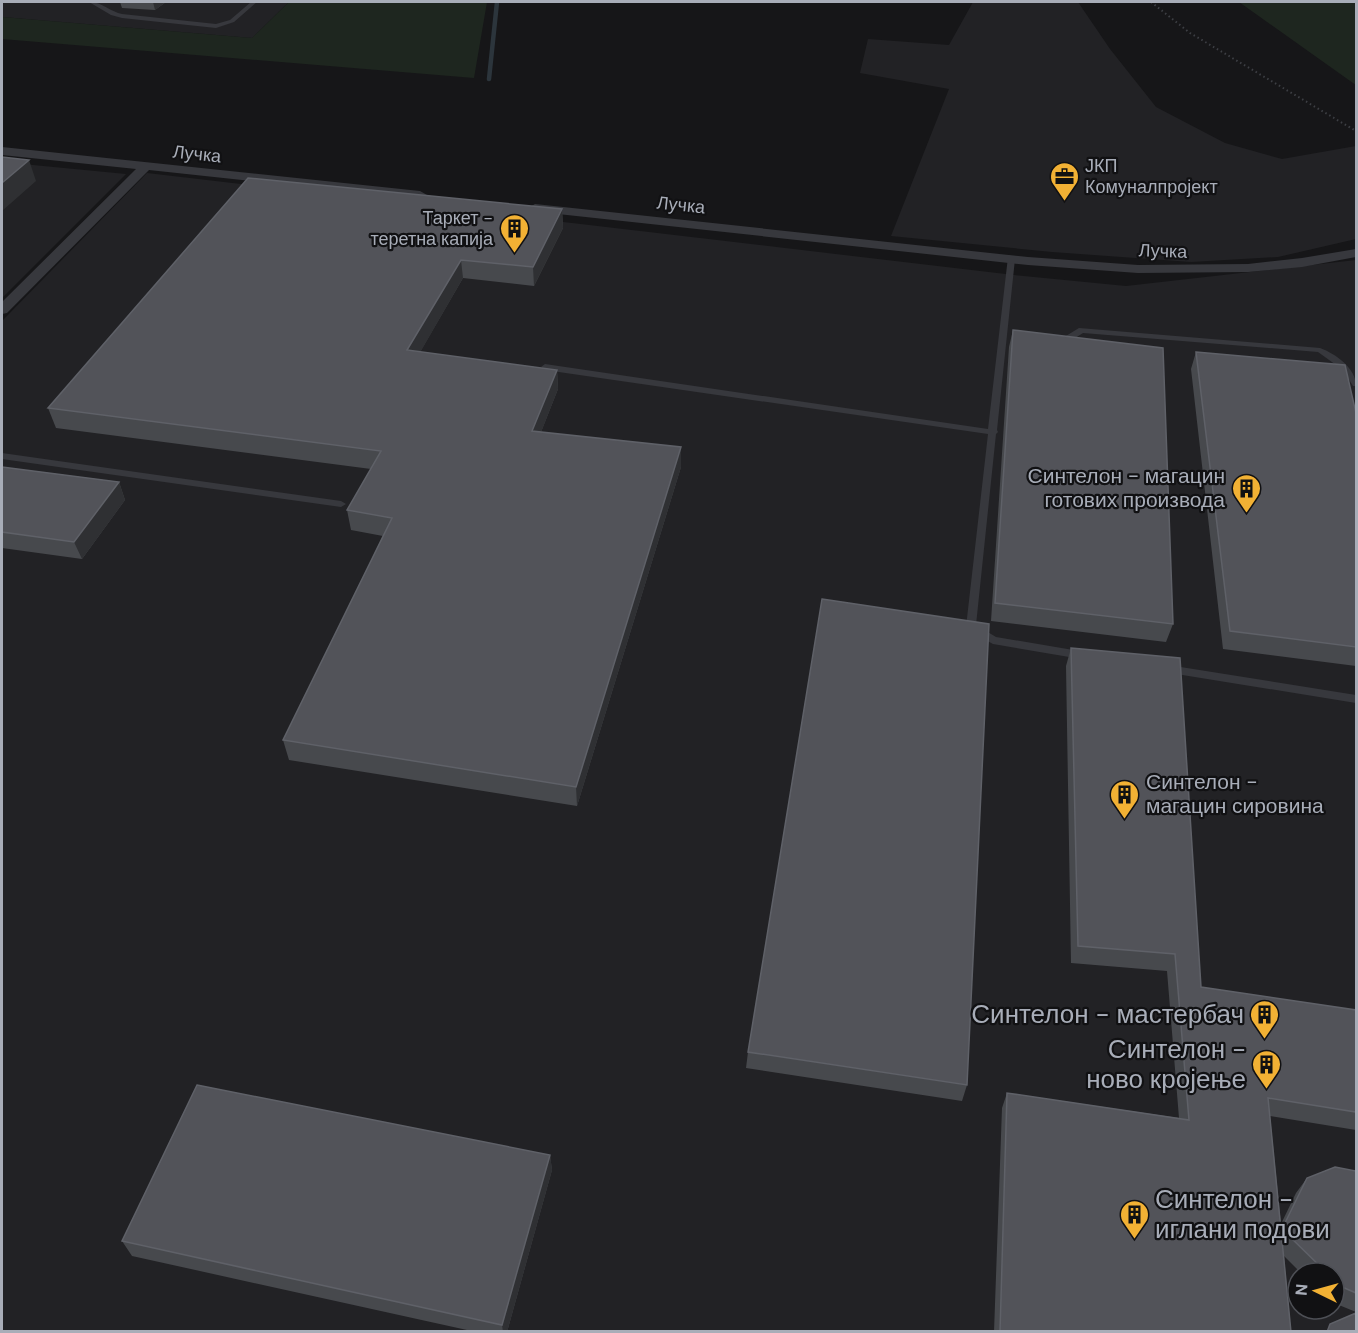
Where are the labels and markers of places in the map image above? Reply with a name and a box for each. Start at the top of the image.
place label: ЈКП Комуналпројект [1085,154,1218,199]
office icon: ЈКП Комуналпројект [1048,160,1080,202]
place label: Таркет - теретна капија [370,206,494,251]
building icon: Таркет - теретна капија [498,212,530,254]
place label: Синтелон - магацин готових производа [1027,462,1225,514]
building icon: Синтелон - магацин готових производа [1230,472,1262,514]
place label: Синтелон - магацин сировина [1146,768,1324,820]
building icon: Синтелон - магацин сировина [1109,778,1141,820]
place label: Синтелон - мастербач [971,997,1244,1031]
building icon: Синтелон - мастербач [1249,998,1281,1040]
place label: Синтелон - ново кројење [1086,1032,1246,1096]
building icon: Синтелон - ново кројење [1251,1048,1283,1090]
place label: Синтелон - иглани подови [1155,1182,1330,1246]
building icon: Синтелон - иглани подови [1118,1198,1150,1240]

